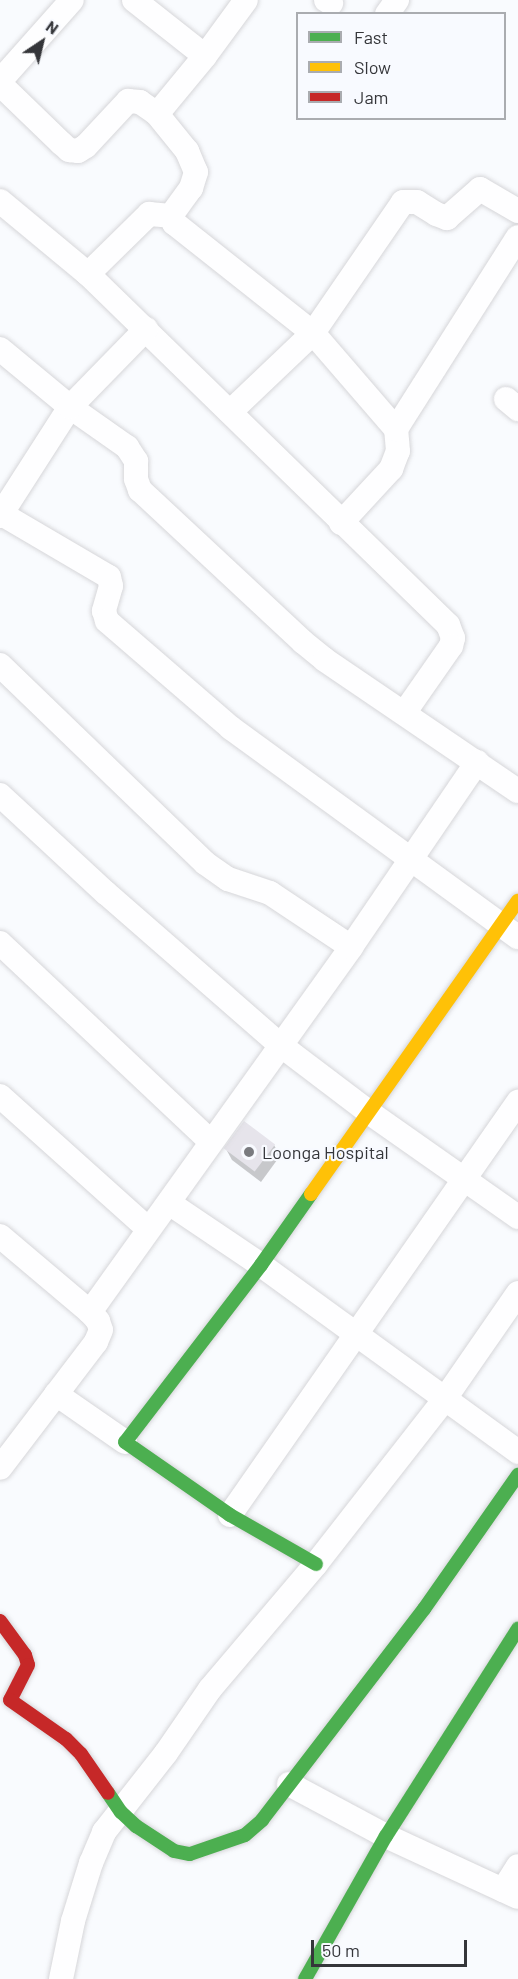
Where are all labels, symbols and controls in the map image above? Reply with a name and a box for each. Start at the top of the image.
north arrow [12,12,72,72]
legend [296,12,506,120]
text: N [43,16,62,38]
text: Fast [354,26,388,48]
text: Slow [354,56,391,78]
text: Jam [354,86,388,108]
place label: Loonga Hospital [262,1141,389,1163]
marker: Loonga Hospital [240,1143,258,1161]
scale bar [314,1928,470,1966]
text: 50 m [322,1939,360,1961]

